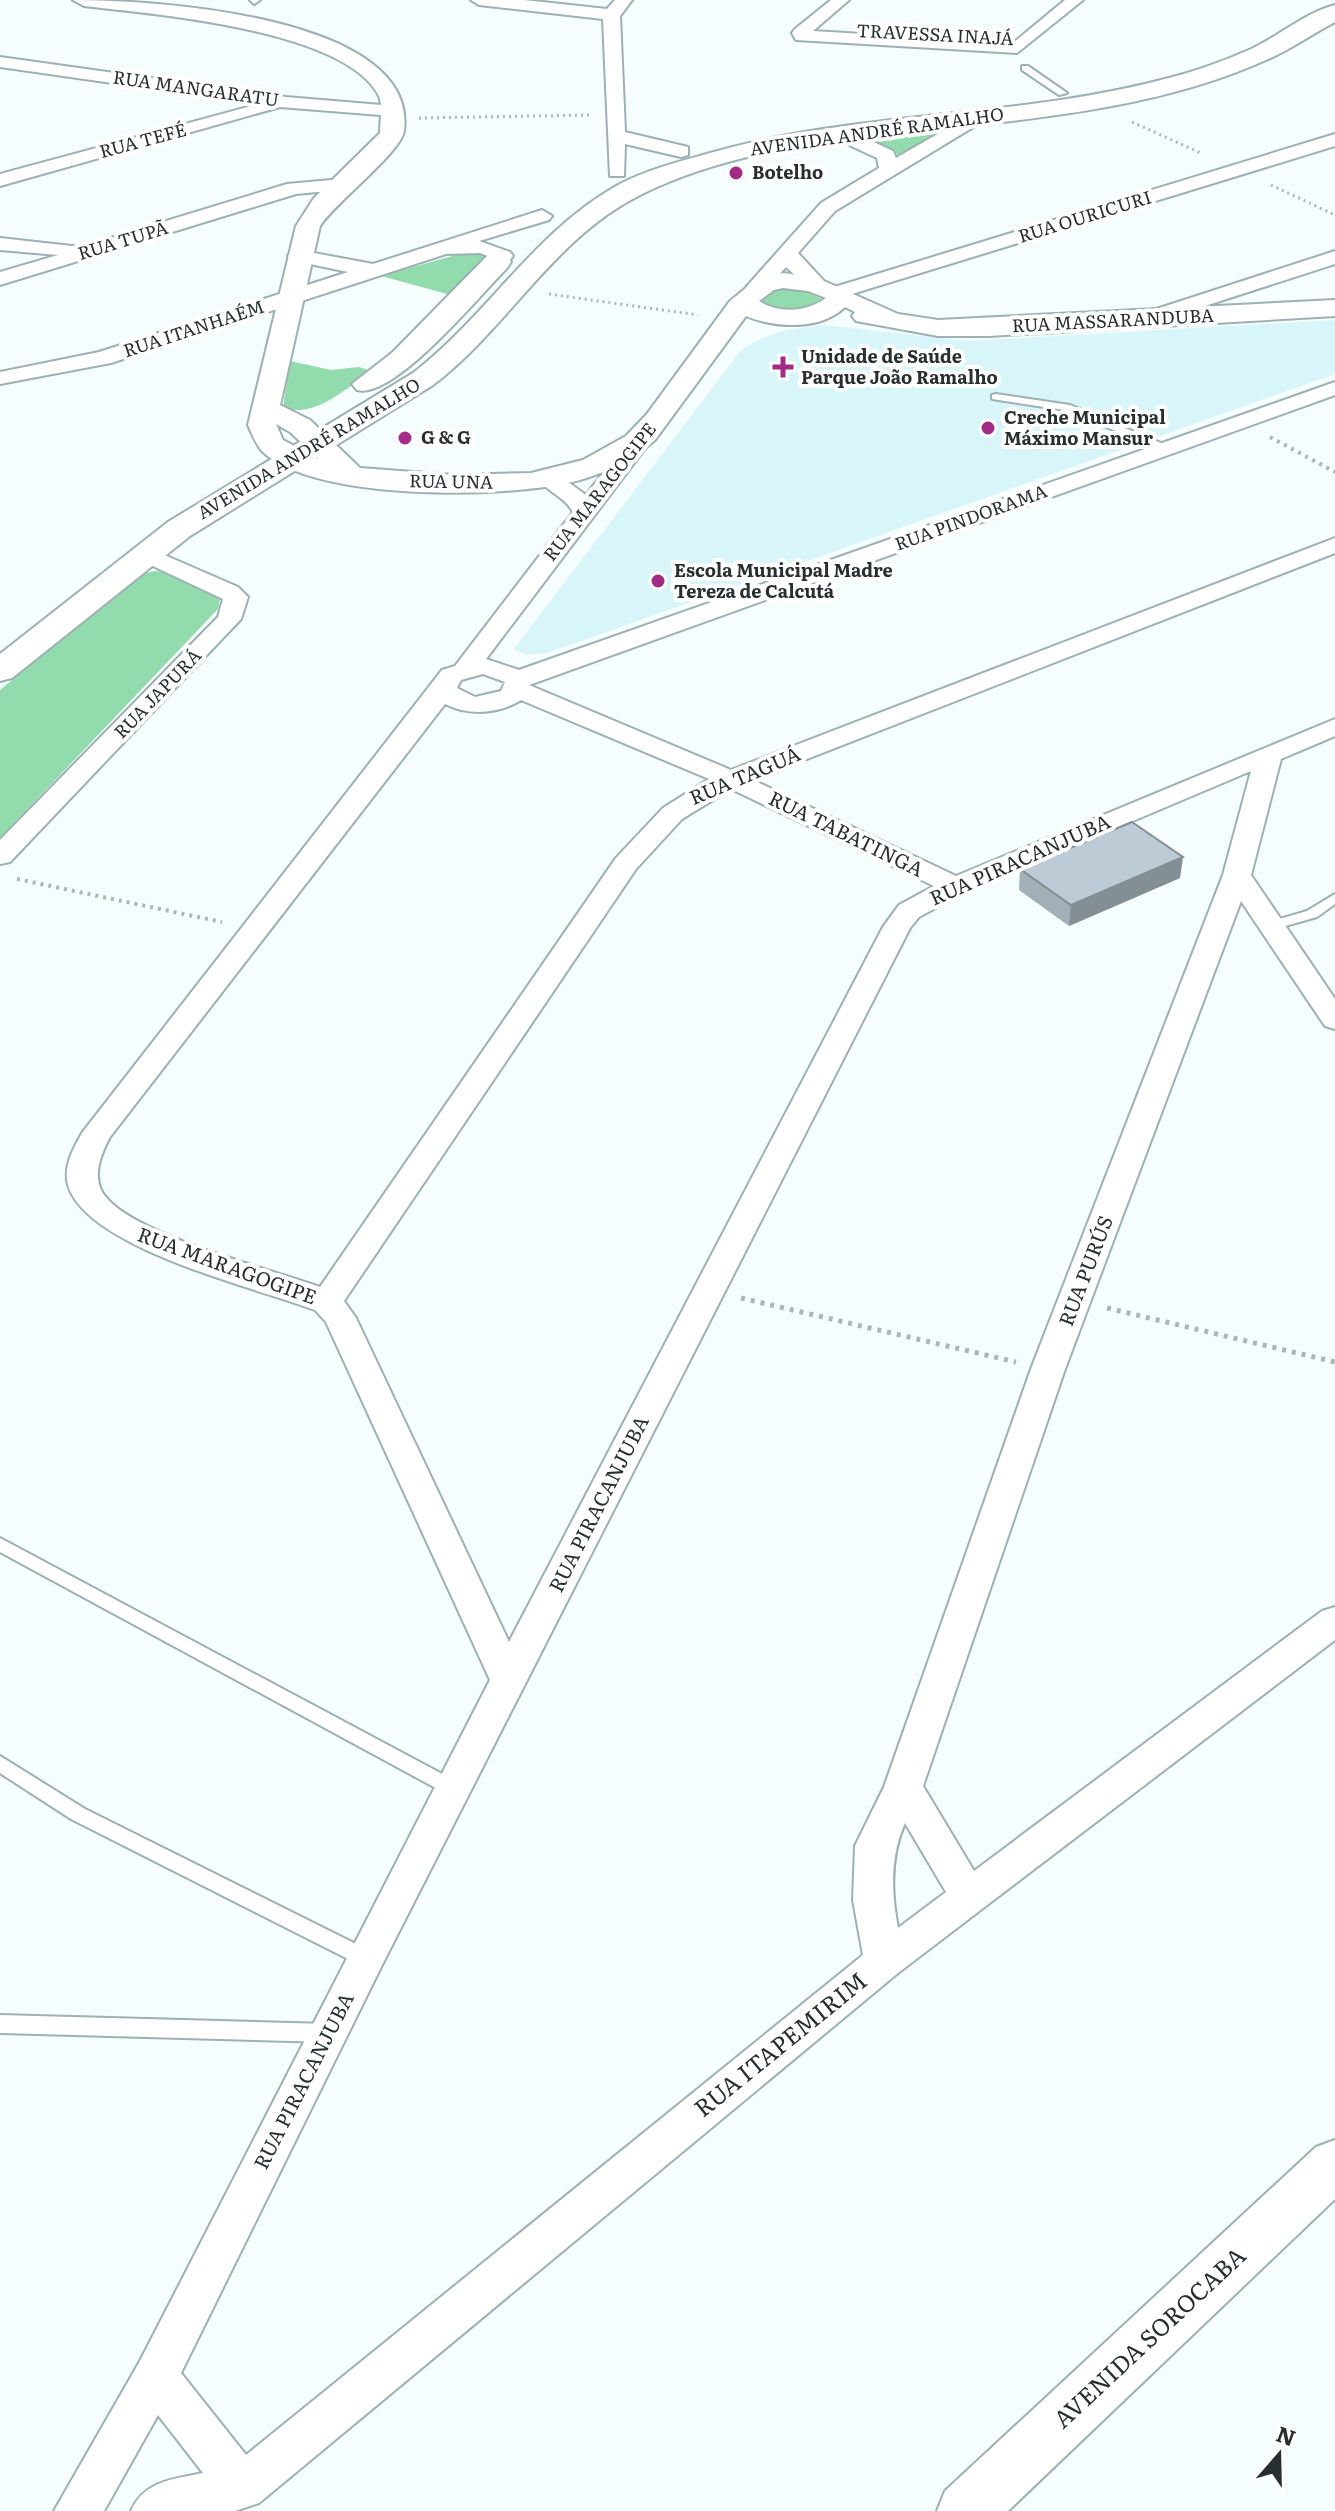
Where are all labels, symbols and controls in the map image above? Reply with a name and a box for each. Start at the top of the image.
street label: TRAVESSA INAJÁ [856,16,1014,51]
street label: RUA MANGARATU [112,63,281,113]
street label: AVENIDA ANDRÉ RAMALHO [748,99,1005,162]
street label: RUA TEFÉ [96,115,189,164]
place label: Botelho [752,158,823,185]
marker: Botelho [727,164,745,182]
street label: RUA OURICURI [1014,182,1155,249]
street label: RUA TUPÃ [74,213,171,266]
street label: RUA ITANHAÉM [119,292,268,363]
street label: RUA MASSARANDUBA [1011,301,1215,338]
place label: Unidade de Saúde Parque João Ramalho [801,342,998,390]
marker: Unidade de Saúde Parque João Ramalho [772,356,794,378]
street label: AVENIDA ANDRÉ RAMALHO [192,370,425,525]
place label: Creche Municipal Máximo Mansur [1004,403,1166,451]
street label: RUA MARAGOGIPE [536,416,662,566]
marker: Creche Municipal Máximo Mansur [979,419,997,437]
place label: G & G [421,423,471,450]
marker: G & G [396,429,414,447]
street label: RUA UNA [409,466,493,495]
street label: RUA PINDORAMA [891,476,1050,557]
place label: Escola Municipal Madre Tereza de Calcutá [674,556,893,604]
marker: Escola Municipal Madre Tereza de Calcutá [649,572,667,590]
street label: RUA JAPURÁ [107,642,207,744]
street label: RUA TAGUÁ [684,737,805,811]
street label: RUA TABATINGA [764,782,930,883]
street label: RUA PIRACANJUBA [924,805,1115,912]
street label: RUA PURÚS [1049,1211,1119,1330]
street label: RUA MARAGOGIPE [134,1218,321,1310]
street label: RUA PIRACANJUBA [540,1409,655,1597]
street label: RUA ITAPEMIRIM [685,1962,873,2124]
street label: RUA PIRACANJUBA [245,1986,360,2174]
street label: AVENIDA SOROCABA [1044,2237,1253,2435]
north arrow [1239,2415,1319,2495]
text: N [1272,2416,1301,2453]

